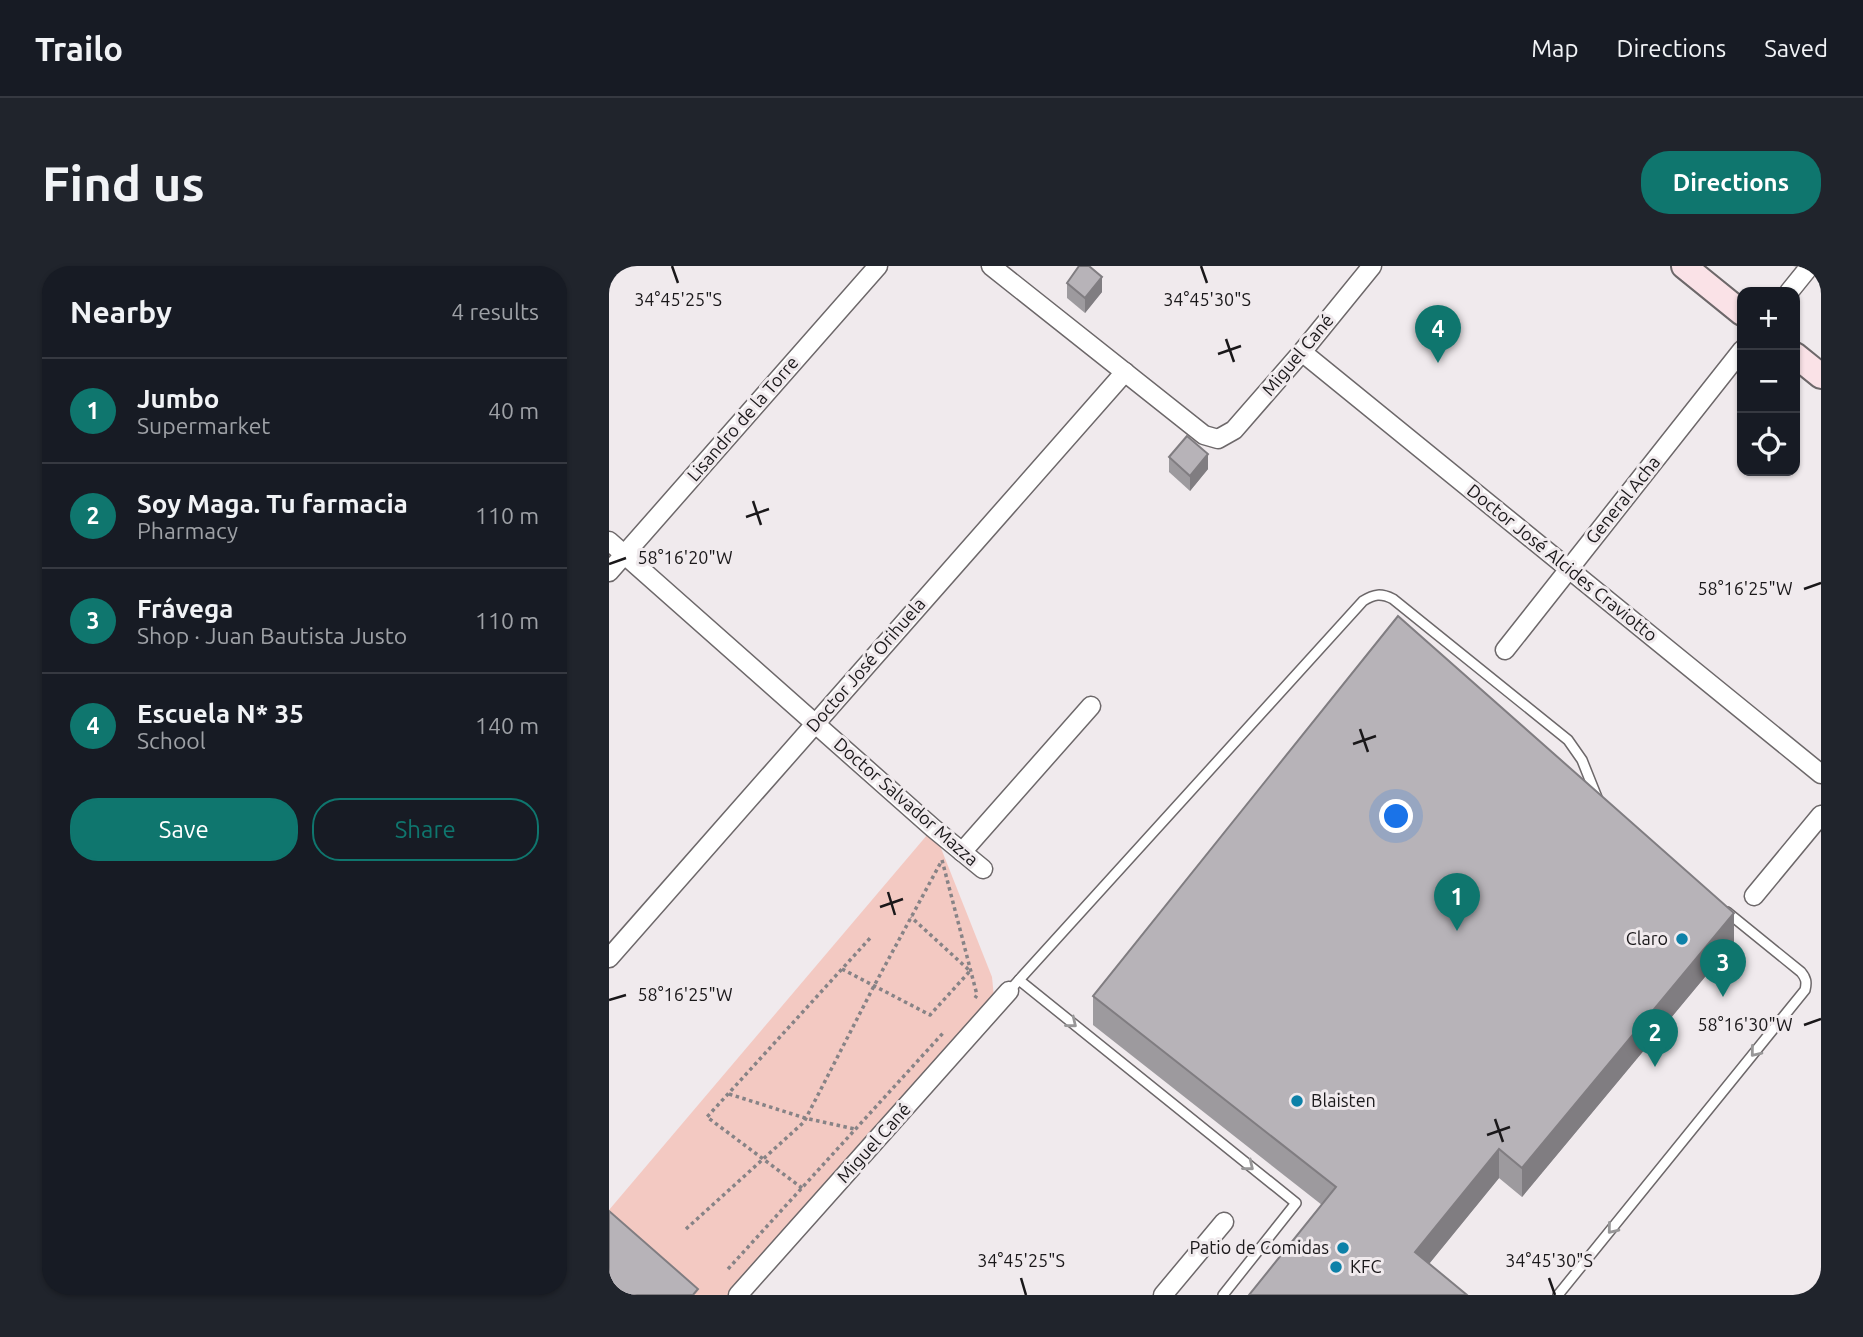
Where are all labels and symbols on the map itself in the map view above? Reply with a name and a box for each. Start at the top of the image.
text: 34°45'25"S [634,289,722,309]
text: 34°45'30"S [1163,289,1251,309]
pin: 4 [1415,305,1461,363]
street label: Miguel Cané [1257,310,1337,399]
street label: Lisandro de la Torre [683,352,802,485]
street label: General Acha [1581,452,1664,547]
street label: Doctor José Alcides Craviotto [1464,479,1662,645]
text: 58°16'20"W [637,547,733,567]
text: 58°16'25"W [1697,578,1793,598]
street label: Doctor José Orihuela [802,593,929,735]
street label: Doctor Salvador Mazza [831,733,983,869]
your location [1379,799,1413,833]
pin: 1 [1434,873,1480,931]
place label: Claro [1626,928,1668,948]
marker: Claro [1674,931,1690,947]
pin: 3 [1700,939,1746,997]
text: 58°16'25"W [637,984,733,1004]
pin: 2 [1632,1009,1678,1067]
text: 58°16'30"W [1697,1014,1793,1034]
one-way arrow [1065,1015,1077,1028]
one-way arrow [1750,1044,1763,1056]
place label: Blaisten [1311,1090,1376,1110]
marker: Blaisten [1289,1093,1305,1109]
street label: Miguel Cané [832,1099,914,1186]
one-way arrow [1241,1158,1254,1170]
one-way arrow [1607,1221,1620,1233]
place label: Patio de Comidas [1189,1237,1329,1257]
marker: Patio de Comidas [1335,1240,1351,1256]
text: 34°45'25"S [977,1250,1065,1270]
text: 34°45'30"S [1505,1250,1593,1270]
place label: KFC [1350,1256,1381,1276]
marker: KFC [1328,1259,1344,1275]

